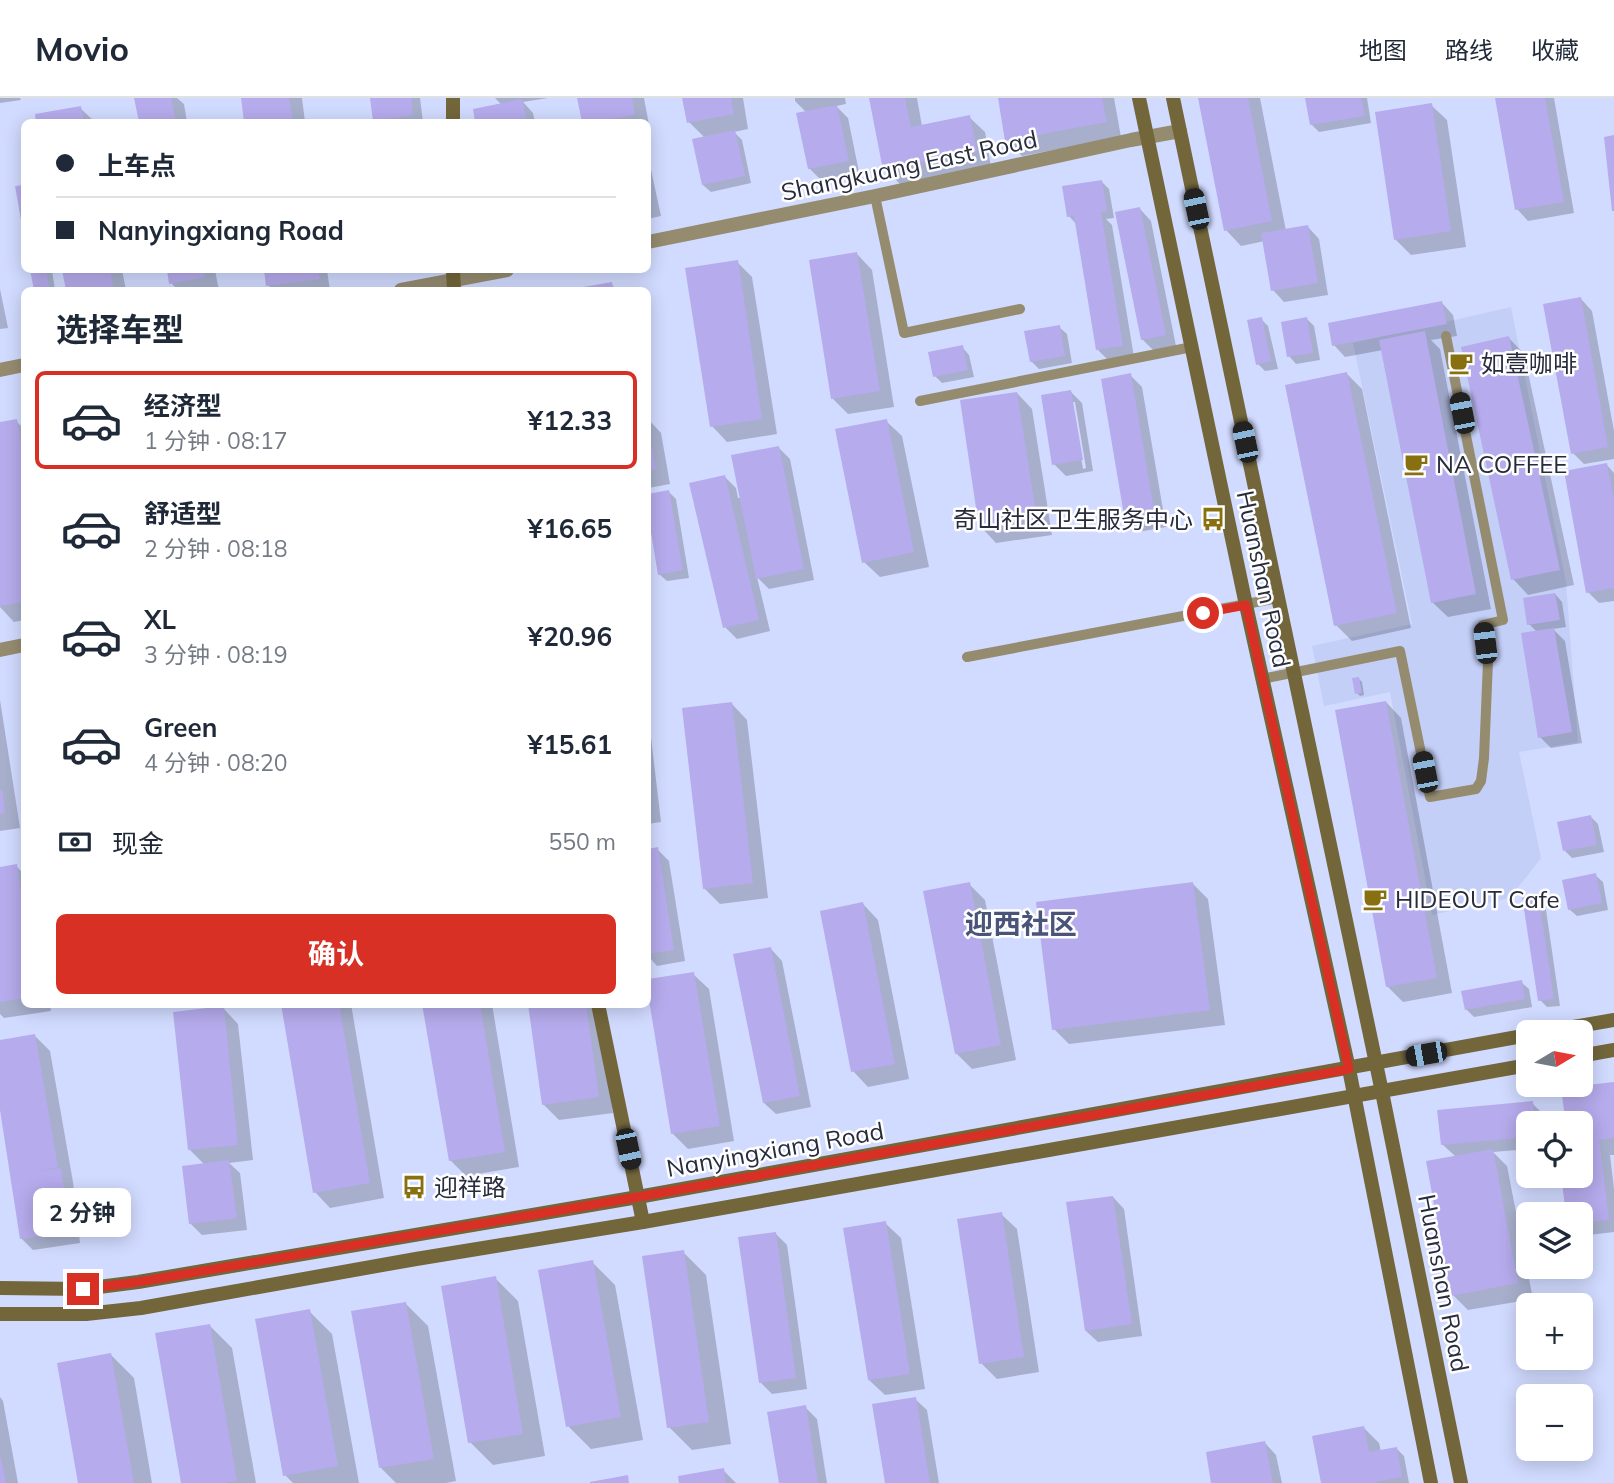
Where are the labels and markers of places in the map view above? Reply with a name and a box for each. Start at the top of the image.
place label: 如壹咖啡 [1481,348,1577,378]
cafe icon: 如壹咖啡 [1447,349,1475,377]
place label: NA COFFEE [1436,449,1567,479]
cafe icon: NA COFFEE [1402,450,1430,478]
place label: 奇山社区卫生服务中心 [953,504,1193,534]
bus stop icon: 奇山社区卫生服务中心 [1199,505,1227,533]
place label: HIDEOUT Cafe [1395,884,1560,914]
cafe icon: HIDEOUT Cafe [1361,885,1389,913]
place label: 迎祥路 [434,1172,506,1202]
bus stop icon: 迎祥路 [400,1173,428,1201]

